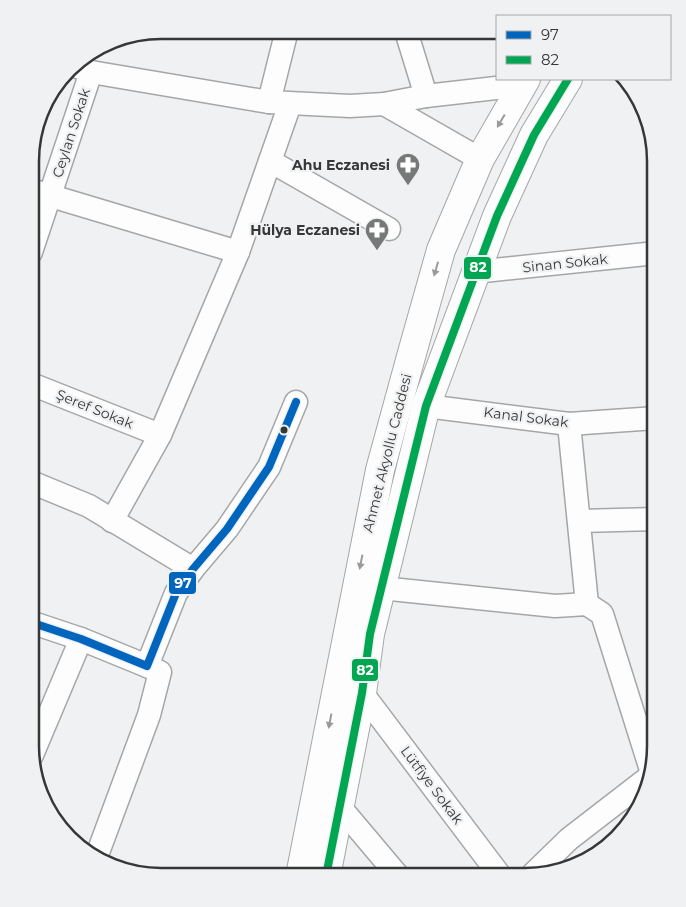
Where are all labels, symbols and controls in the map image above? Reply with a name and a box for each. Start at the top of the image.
legend [496,15,671,80]
text: 97 [541,25,559,44]
text: 82 [541,50,559,69]
street label: Ceylan Sokak [48,85,94,180]
one-way arrow [497,114,506,127]
pharmacy icon: Ahu Eczanesi [395,152,421,186]
place label: Ahu Eczanesi [291,156,390,174]
pharmacy icon: Hülya Eczanesi [364,217,390,251]
place label: Hülya Eczanesi [250,221,360,239]
street label: Sinan Sokak [522,250,609,276]
line badge: 82 [463,256,492,280]
text: 82 [469,258,487,276]
one-way arrow [431,262,439,277]
street label: Ahmet Akyollu Caddesi [359,372,415,534]
street label: Şeref Sokak [54,385,137,433]
street label: Kanal Sokak [483,403,570,431]
unlabelled marker [279,425,289,435]
one-way arrow [357,554,365,570]
line badge: 97 [168,571,197,595]
text: 97 [174,574,192,592]
line badge: 82 [351,658,379,682]
text: 82 [356,661,374,679]
one-way arrow [326,714,334,729]
street label: Lütfiye Sokak [397,742,468,828]

